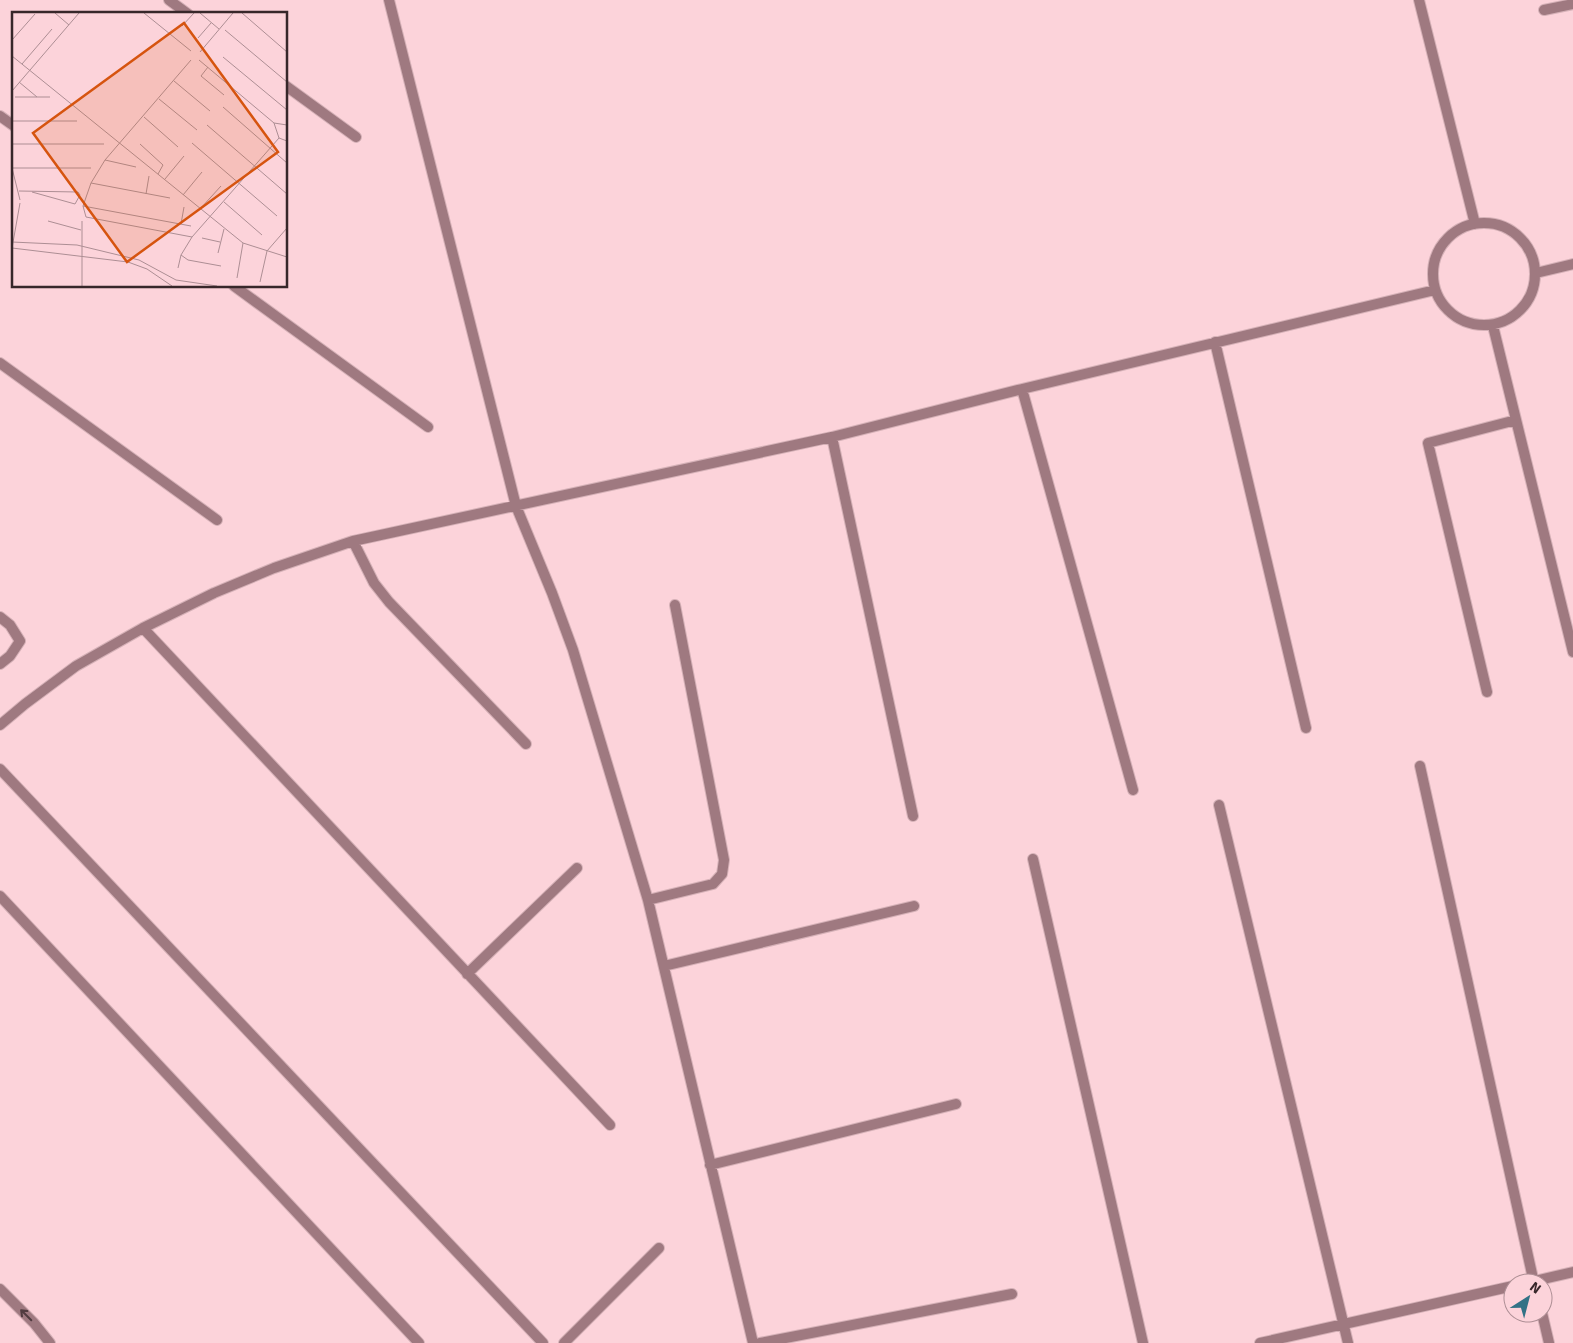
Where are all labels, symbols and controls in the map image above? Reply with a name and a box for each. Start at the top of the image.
inset map [12,12,288,288]
north arrow [1503,1273,1553,1323]
text: N [1526,1278,1544,1298]
one-way arrow [20,1309,32,1321]

